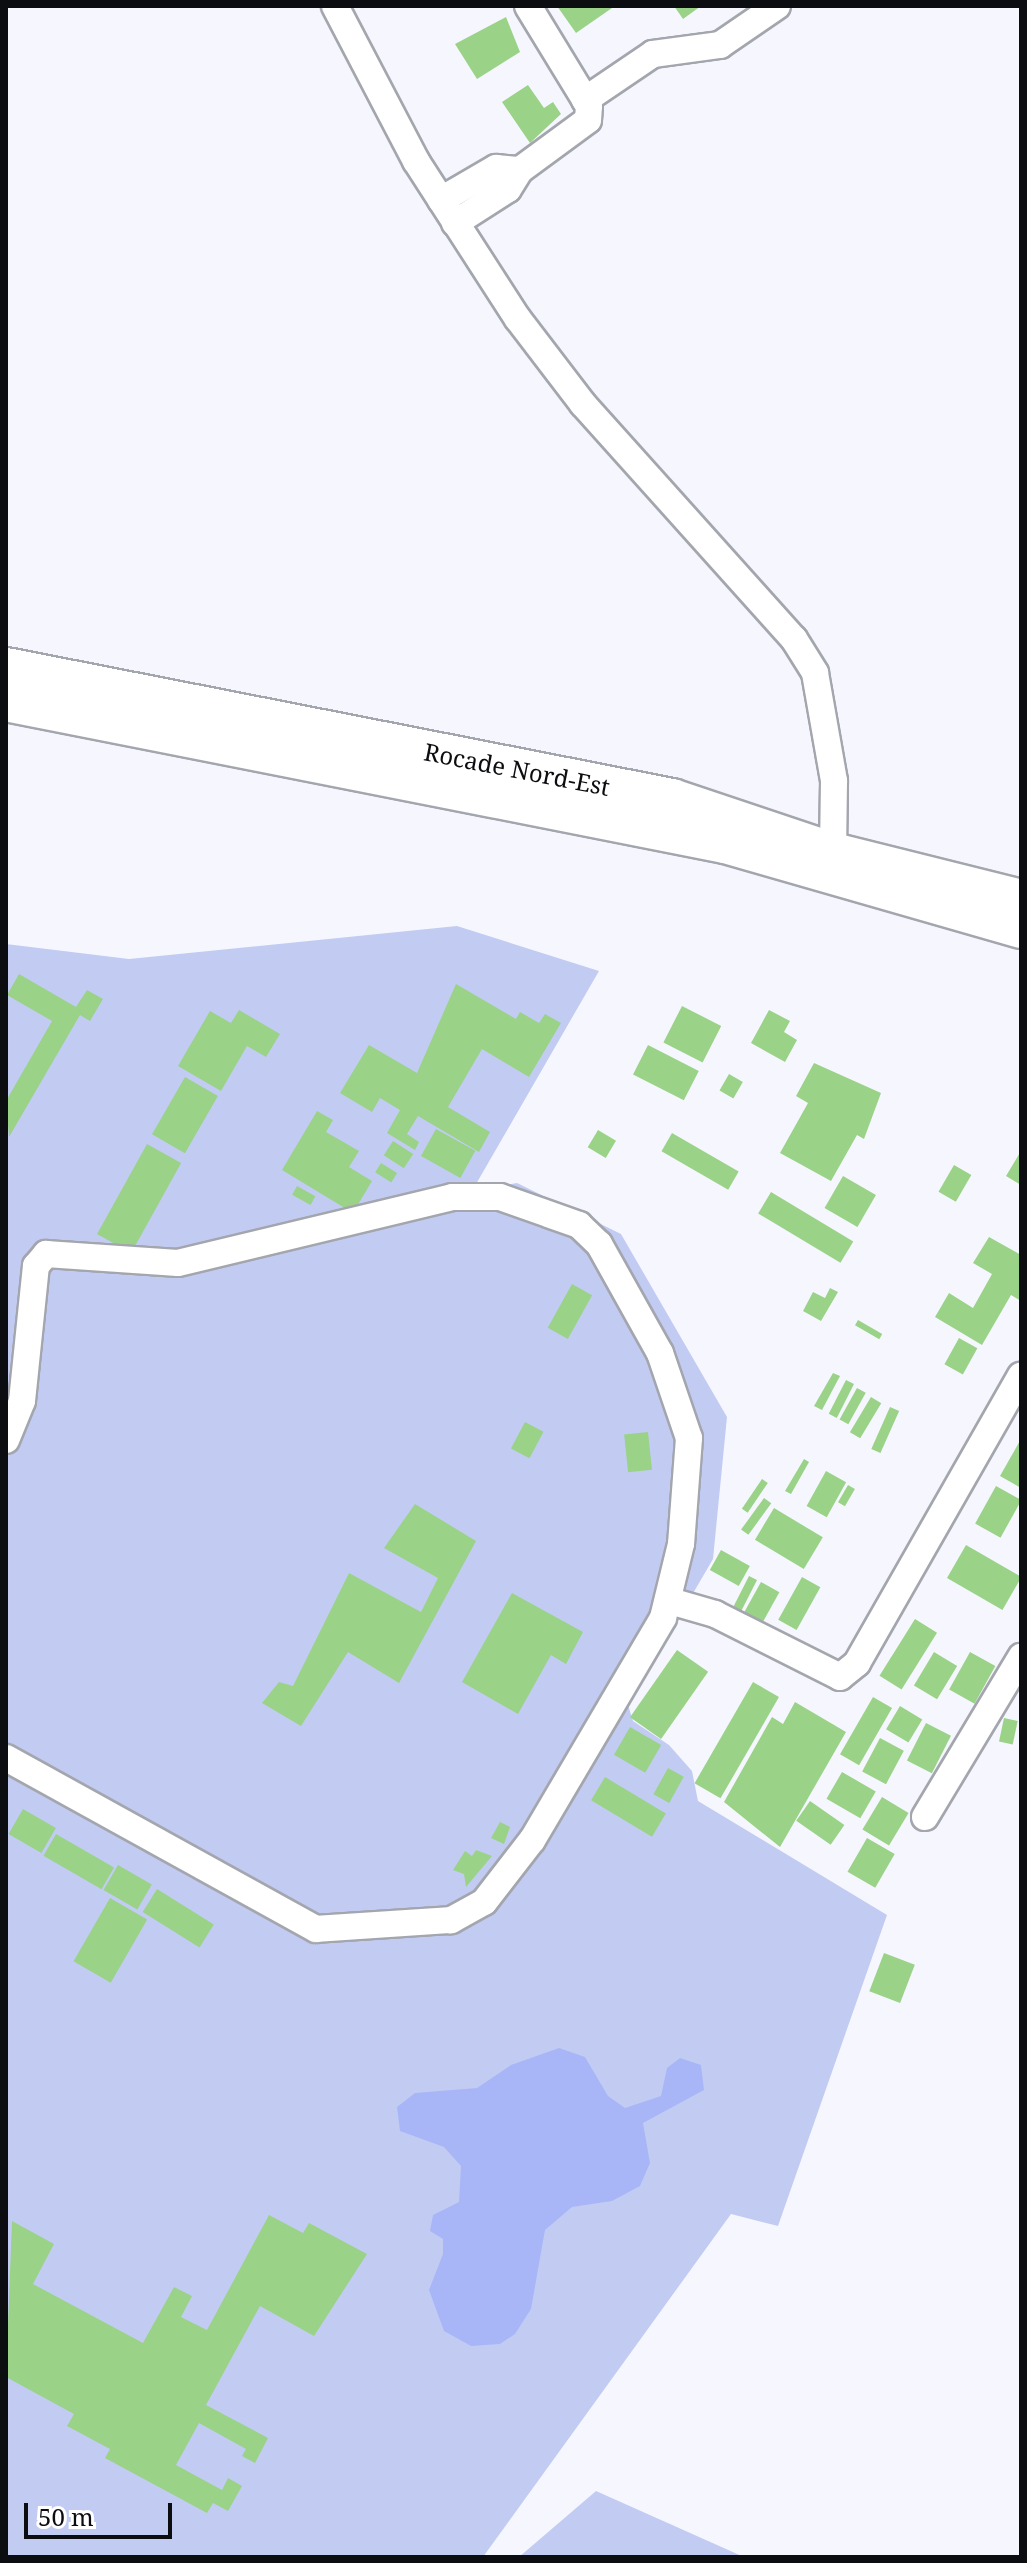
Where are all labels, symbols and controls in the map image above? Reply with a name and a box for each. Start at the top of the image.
street label: Rocade Nord-Est [422,737,612,801]
scale bar [28,2487,176,2537]
text: 50 m [38,2500,94,2533]

